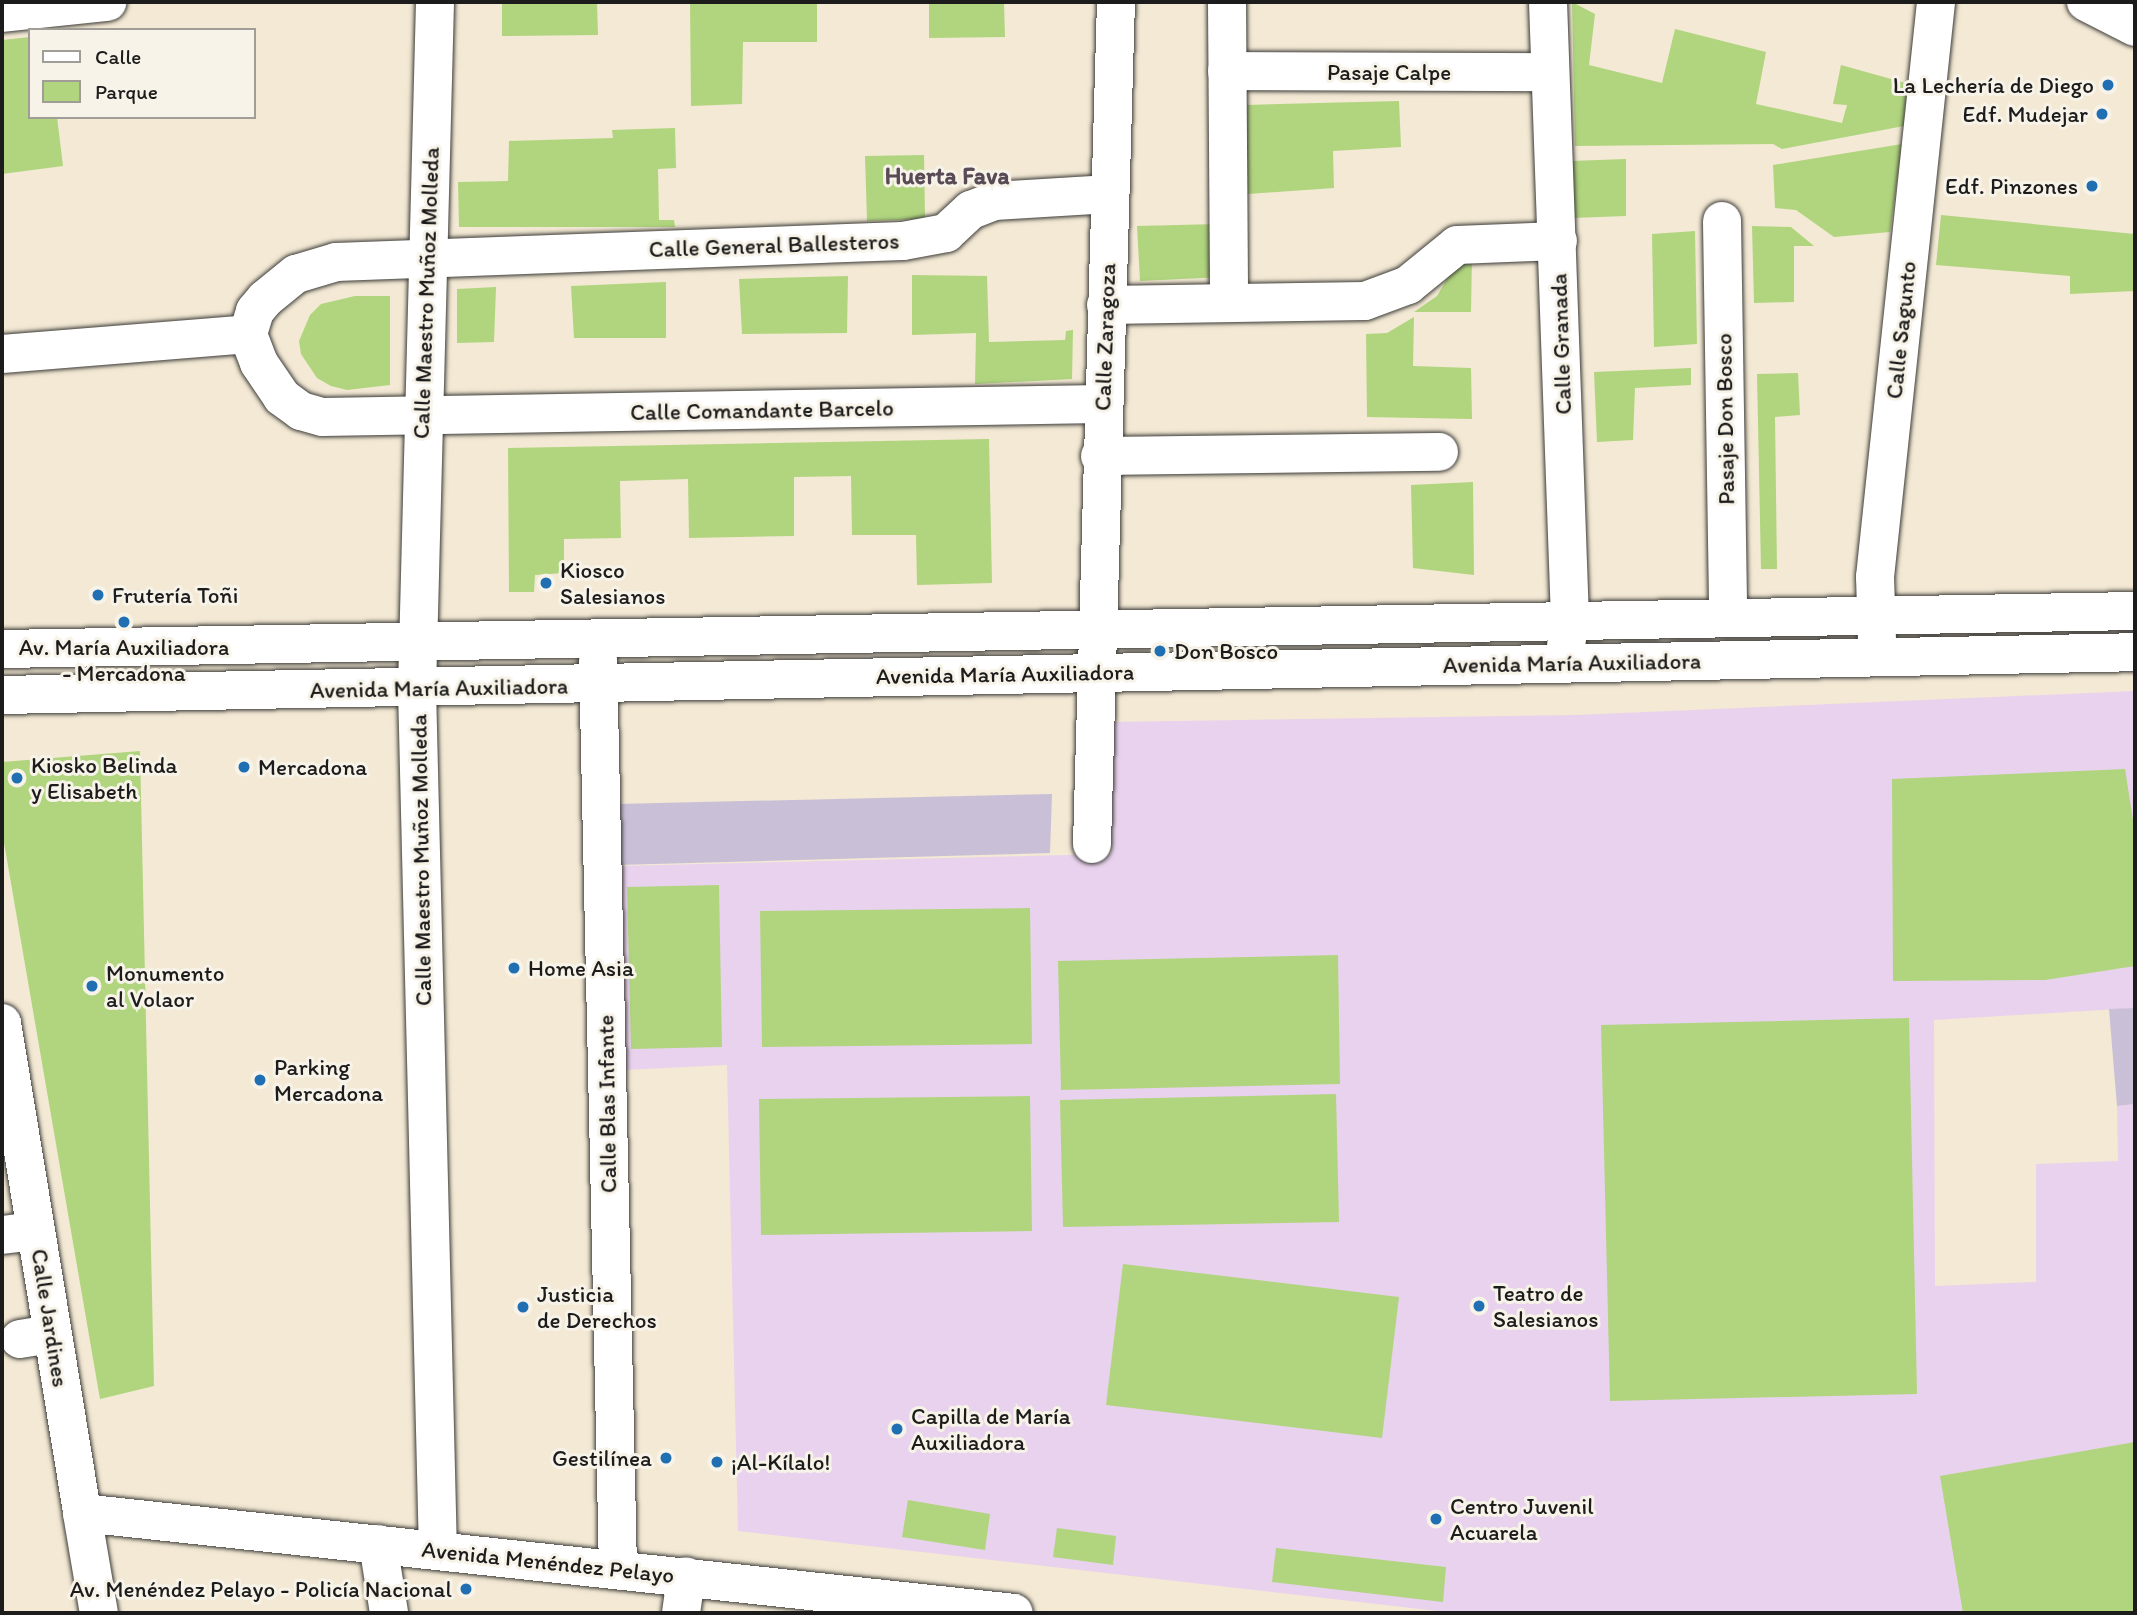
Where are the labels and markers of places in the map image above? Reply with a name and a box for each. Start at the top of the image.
place label: La Lechería de Diego [1893,71,2094,99]
marker: La Lechería de Diego [2100,77,2116,93]
place label: Edf. Mudejar [1962,100,2088,128]
marker: Edf. Mudejar [2094,106,2110,122]
place label: Edf. Pinzones [1945,172,2078,200]
marker: Edf. Pinzones [2084,178,2100,194]
place label: Kiosco Salesianos [560,556,665,610]
marker: Kiosco Salesianos [538,575,554,591]
place label: Frutería Toñi [112,581,238,609]
marker: Frutería Toñi [90,587,106,603]
marker: Av. María Auxiliadora - Mercadona [116,614,132,630]
place label: Av. María Auxiliadora - Mercadona [18,633,230,687]
place label: Don Bosco [1174,637,1278,665]
marker: Don Bosco [1152,643,1168,659]
place label: Kiosko Belinda y Elisabeth [31,751,177,805]
place label: Mercadona [258,753,367,781]
marker: Mercadona [236,759,252,775]
marker: Kiosko Belinda y Elisabeth [9,770,25,786]
place label: Home Asia [528,954,633,982]
place label: Monumento al Volaor [106,959,224,1013]
marker: Home Asia [506,960,522,976]
marker: Monumento al Volaor [84,978,100,994]
place label: Parking Mercadona [274,1053,383,1107]
marker: Parking Mercadona [252,1072,268,1088]
place label: Teatro de Salesianos [1493,1279,1598,1333]
place label: Justicia de Derechos [537,1280,657,1334]
marker: Teatro de Salesianos [1471,1298,1487,1314]
marker: Justicia de Derechos [515,1299,531,1315]
place label: Capilla de María Auxiliadora [911,1402,1071,1456]
marker: Capilla de María Auxiliadora [889,1421,905,1437]
place label: Gestilínea [552,1444,652,1472]
place label: ¡Al-Kílalo! [731,1448,830,1476]
marker: Gestilínea [658,1450,674,1466]
marker: ¡Al-Kílalo! [709,1454,725,1470]
place label: Centro Juvenil Acuarela [1450,1492,1593,1546]
marker: Centro Juvenil Acuarela [1428,1511,1444,1527]
place label: Av. Menéndez Pelayo - Policía Nacional [72,1575,452,1603]
marker: Av. Menéndez Pelayo - Policía Nacional [458,1581,474,1597]

